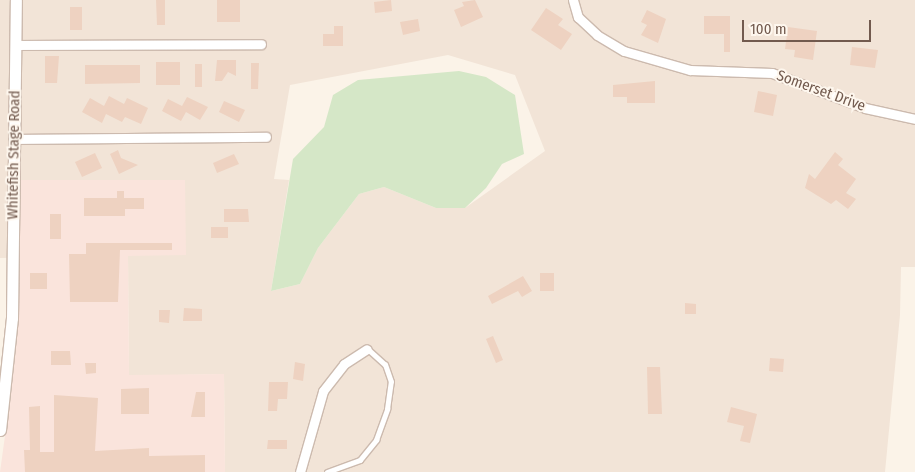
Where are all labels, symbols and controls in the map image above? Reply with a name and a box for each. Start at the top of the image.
scale bar [745,10,874,42]
text: 100 m [750,20,787,38]
street label: Somerset Drive [774,67,868,115]
street label: Whitefish Stage Road [4,90,24,220]

